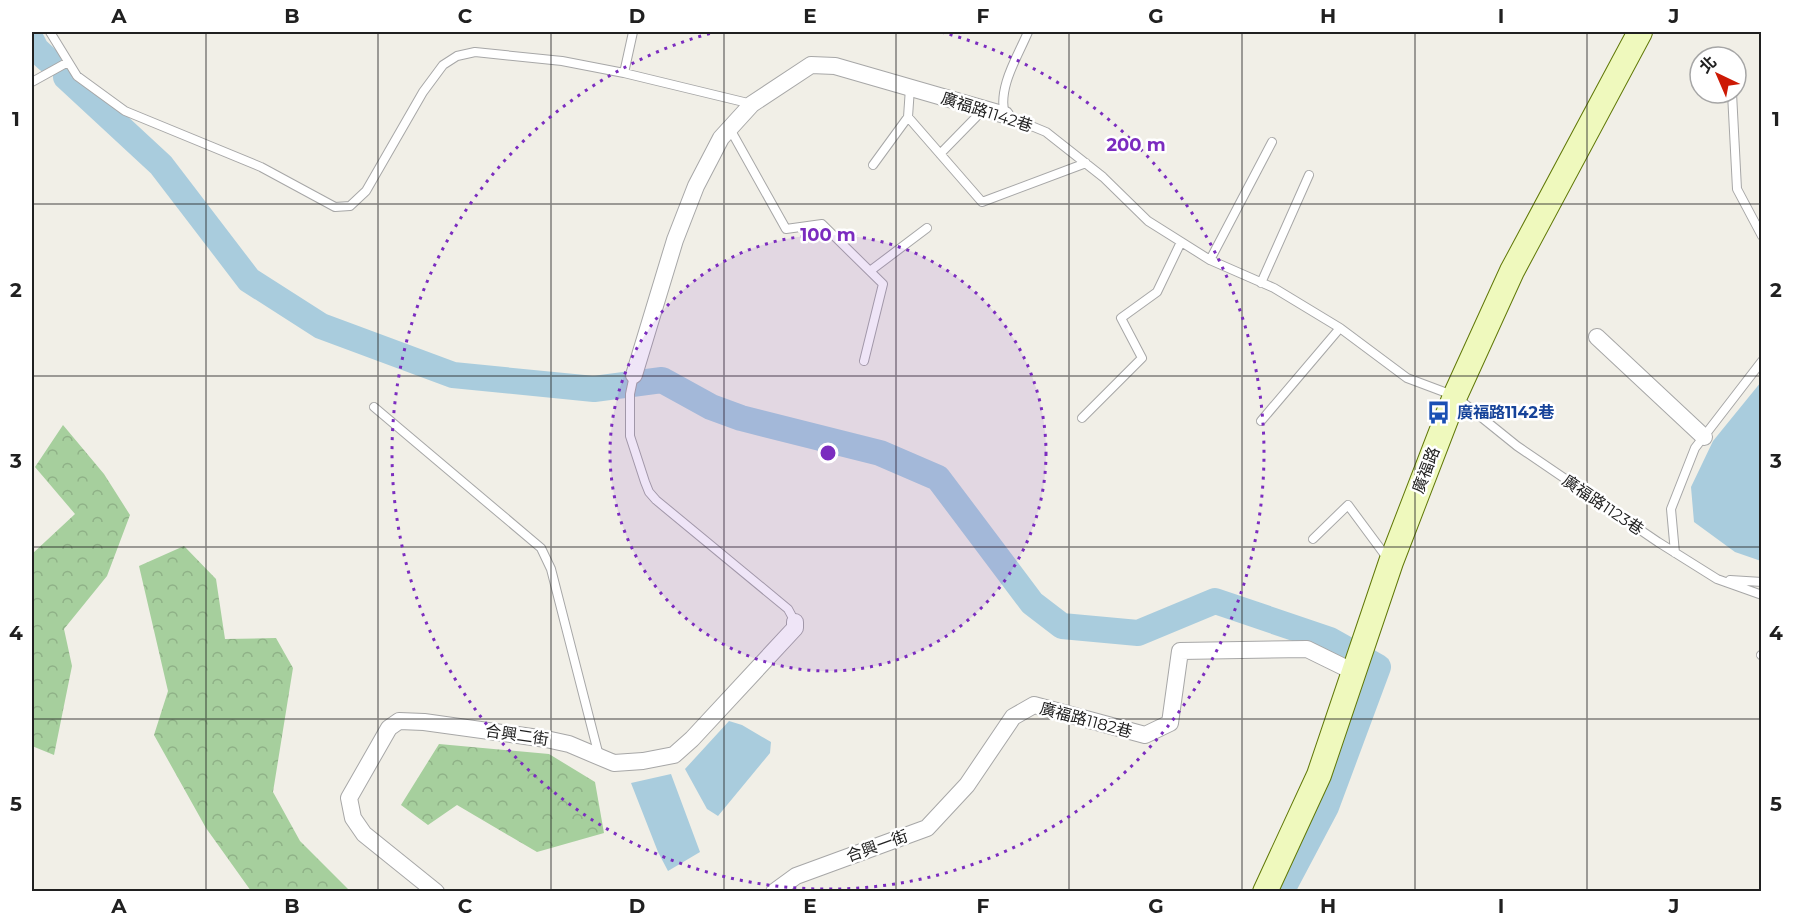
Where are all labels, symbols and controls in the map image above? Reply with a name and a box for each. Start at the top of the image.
text: A [110,4,127,28]
text: B [284,4,300,28]
text: C [458,4,473,28]
text: D [629,4,645,28]
text: E [803,4,817,28]
text: F [977,4,990,28]
text: G [1148,4,1164,28]
text: H [1320,4,1336,28]
text: I [1498,4,1504,28]
text: J [1668,4,1679,28]
north arrow [1688,45,1748,105]
text: 北 [1696,52,1720,77]
street label: 廣福路1142巷 [939,88,1035,136]
text: 1 [12,107,20,131]
text: 1 [1772,107,1780,131]
text: 200 m [1106,134,1166,156]
text: 100 m [800,224,856,246]
text: 2 [10,278,22,302]
text: 2 [1770,278,1782,302]
bus stop icon: 廣福路1142巷 [1426,399,1452,425]
place label: 廣福路1142巷 [1457,403,1555,422]
centre of rings [818,443,838,463]
street label: 廣福路 [1409,444,1443,496]
text: 3 [9,449,22,473]
text: 3 [1769,449,1782,473]
street label: 廣福路1123巷 [1559,471,1647,539]
text: 4 [9,621,23,645]
text: 4 [1769,621,1783,645]
street label: 廣福路1182巷 [1038,699,1134,741]
street label: 合興二街 [484,721,550,749]
text: 5 [10,792,22,816]
text: 5 [1770,792,1782,816]
street label: 合興一街 [844,826,910,866]
text: A [110,894,127,918]
text: B [284,894,300,918]
text: C [458,894,473,918]
text: D [629,894,645,918]
text: E [803,894,817,918]
text: F [977,894,990,918]
text: G [1148,894,1164,918]
text: H [1320,894,1336,918]
text: I [1498,894,1504,918]
text: J [1668,894,1679,918]

